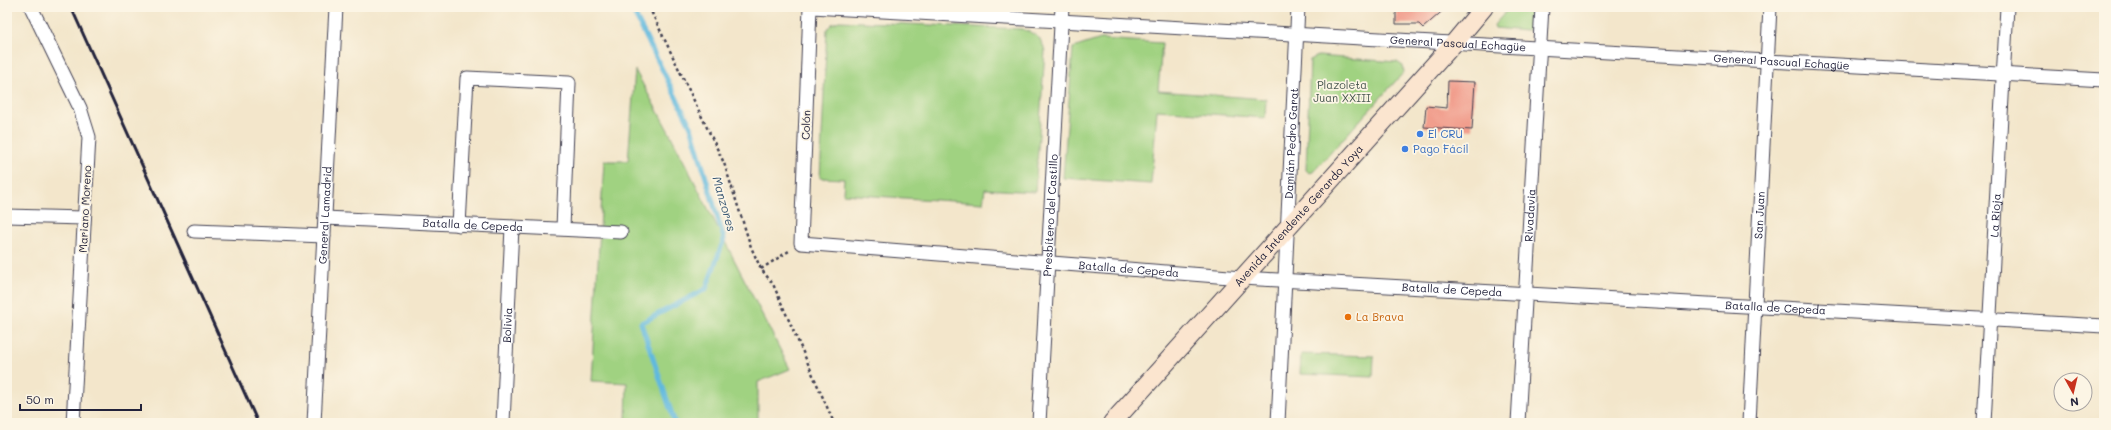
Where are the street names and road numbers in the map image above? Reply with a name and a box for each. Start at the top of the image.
street label: General Pascual Echagüe [1390,32,1527,54]
street label: General Pascual Echagüe [1713,50,1850,73]
street label: Damián Pedro Garat [1281,87,1301,199]
street label: Colón [797,110,814,140]
street label: Avenida Intendente Gerardo Yoya [1230,141,1366,289]
street label: Presbítero del Castillo [1039,153,1061,277]
street label: Mariano Moreno [75,164,94,253]
street label: General Lamadrid [314,166,335,264]
street label: Rivadavia [1520,188,1539,242]
street label: San Juan [1750,191,1768,239]
street label: La Rioja [1986,193,2004,238]
street label: Batalla de Cepeda [422,215,524,234]
street label: Batalla de Cepeda [1078,257,1180,280]
street label: Batalla de Cepeda [1401,279,1503,299]
street label: Batalla de Cepeda [1725,297,1827,318]
street label: Bolivia [499,307,515,343]

